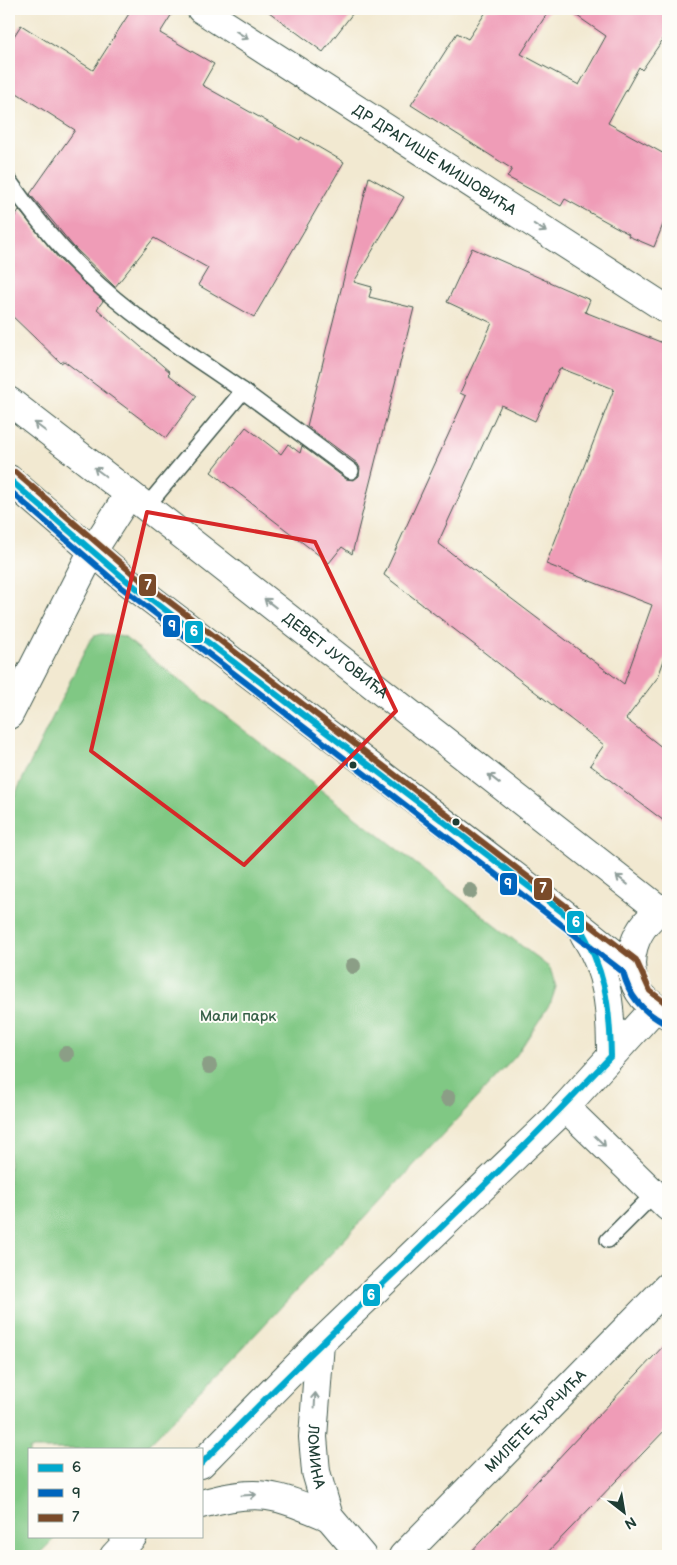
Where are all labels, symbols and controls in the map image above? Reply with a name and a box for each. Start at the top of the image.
one-way arrow [235,30,249,40]
street label: ДР ДРАГИШЕ МИШОВИЋА [349,100,520,220]
one-way arrow [533,223,547,233]
one-way arrow [34,421,47,432]
one-way arrow [93,467,107,477]
line badge: 7 [138,573,157,597]
text: 7 [144,577,152,594]
one-way arrow [264,598,277,609]
street label: ДЕВЕТ ЈУГОВИЋА [279,609,392,703]
line badge: 9 [162,614,181,638]
text: 9 [168,618,176,635]
line badge: 6 [184,620,204,644]
text: 6 [190,623,198,640]
unlabelled marker [348,760,358,770]
one-way arrow [488,774,501,785]
unlabelled marker [451,817,461,827]
line badge: 9 [499,872,518,896]
one-way arrow [616,874,629,885]
text: 9 [504,876,512,893]
line badge: 7 [533,877,553,901]
text: 7 [539,880,547,897]
line badge: 6 [566,910,585,934]
text: 6 [572,914,580,931]
park label: Мали парк [200,1007,276,1026]
one-way arrow [594,1135,606,1147]
line badge: 6 [362,1283,381,1307]
text: 6 [367,1287,375,1304]
street label: МИЛЕТЕ ЋУРЧИЋА [481,1365,591,1477]
one-way arrow [311,1393,320,1409]
street label: ЛОМИНА [303,1423,330,1492]
legend [28,1448,202,1538]
text: 6 [72,1458,81,1477]
text: 9 [72,1484,81,1503]
north arrow [600,1488,650,1538]
one-way arrow [241,1491,257,1500]
text: 7 [72,1508,80,1527]
text: N [622,1513,639,1533]

